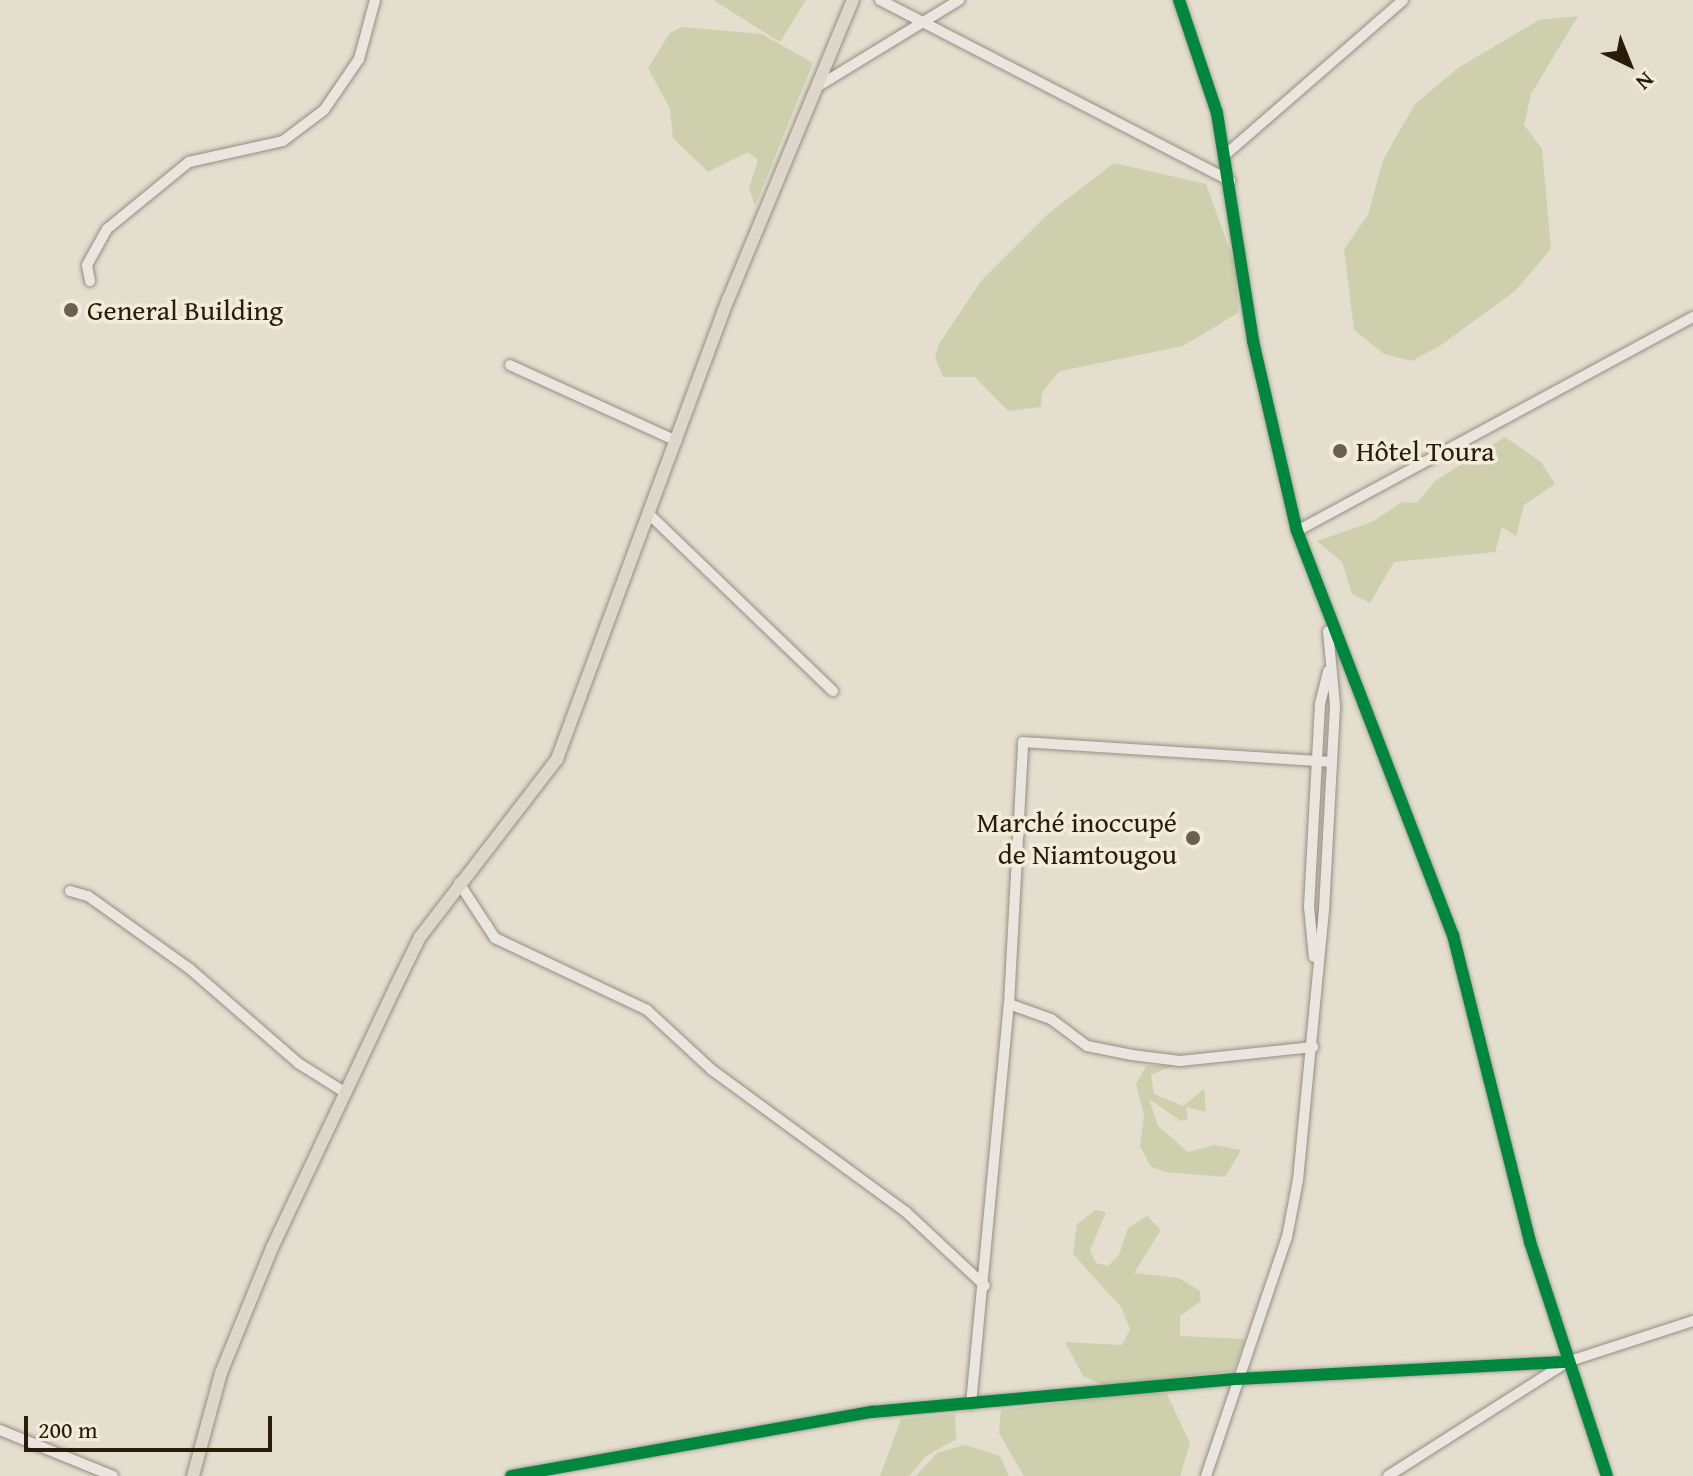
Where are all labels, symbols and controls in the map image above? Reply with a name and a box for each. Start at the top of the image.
north arrow [1589,24,1669,104]
text: N [1629,65,1662,98]
place label: General Building [87,293,283,327]
marker: General Building [62,301,80,319]
place label: Hôtel Toura [1356,434,1494,468]
marker: Hôtel Toura [1331,442,1349,460]
place label: Marché inoccupé de Niamtougou [977,805,1177,871]
marker: Marché inoccupé de Niamtougou [1184,829,1202,847]
scale bar [28,1400,276,1450]
text: 200 m [38,1412,98,1447]

